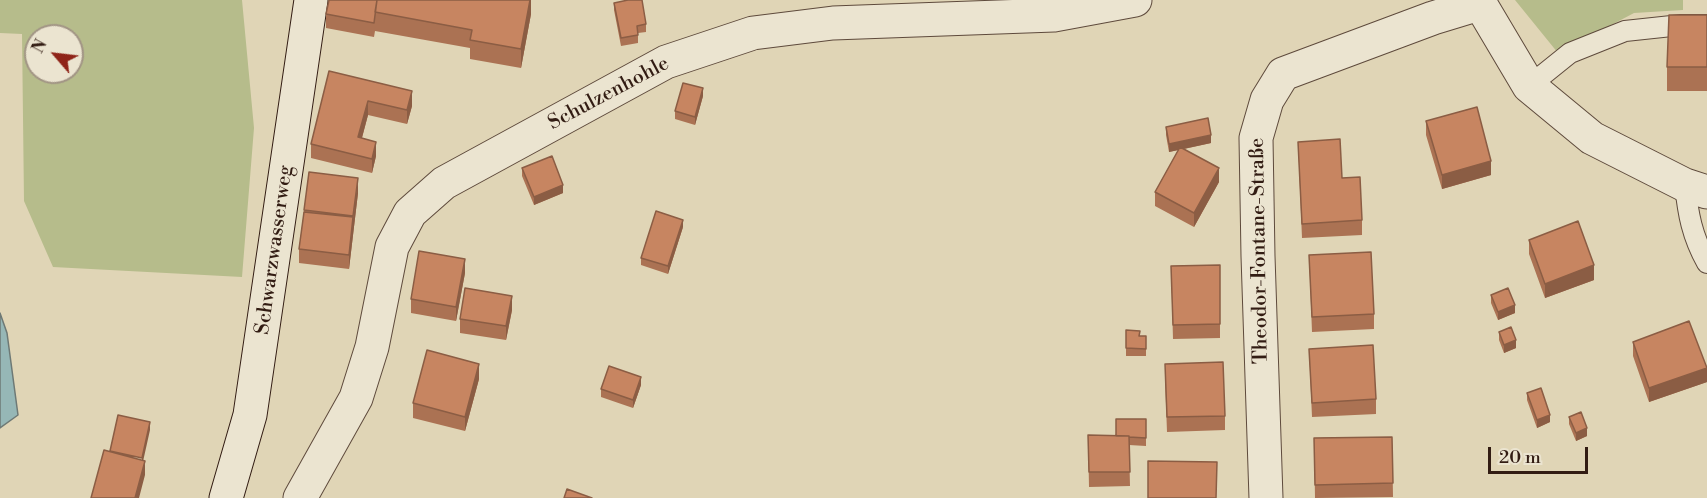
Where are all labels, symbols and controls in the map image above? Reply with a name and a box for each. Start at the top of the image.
north arrow [24,24,84,84]
text: N [28,36,52,57]
street label: Schulzenhohle [544,52,674,136]
street label: Theodor-Fontane-Straße [1246,138,1274,364]
street label: Schwarzwasserweg [251,164,299,336]
scale bar [1491,435,1592,473]
text: 20 m [1499,446,1541,469]

